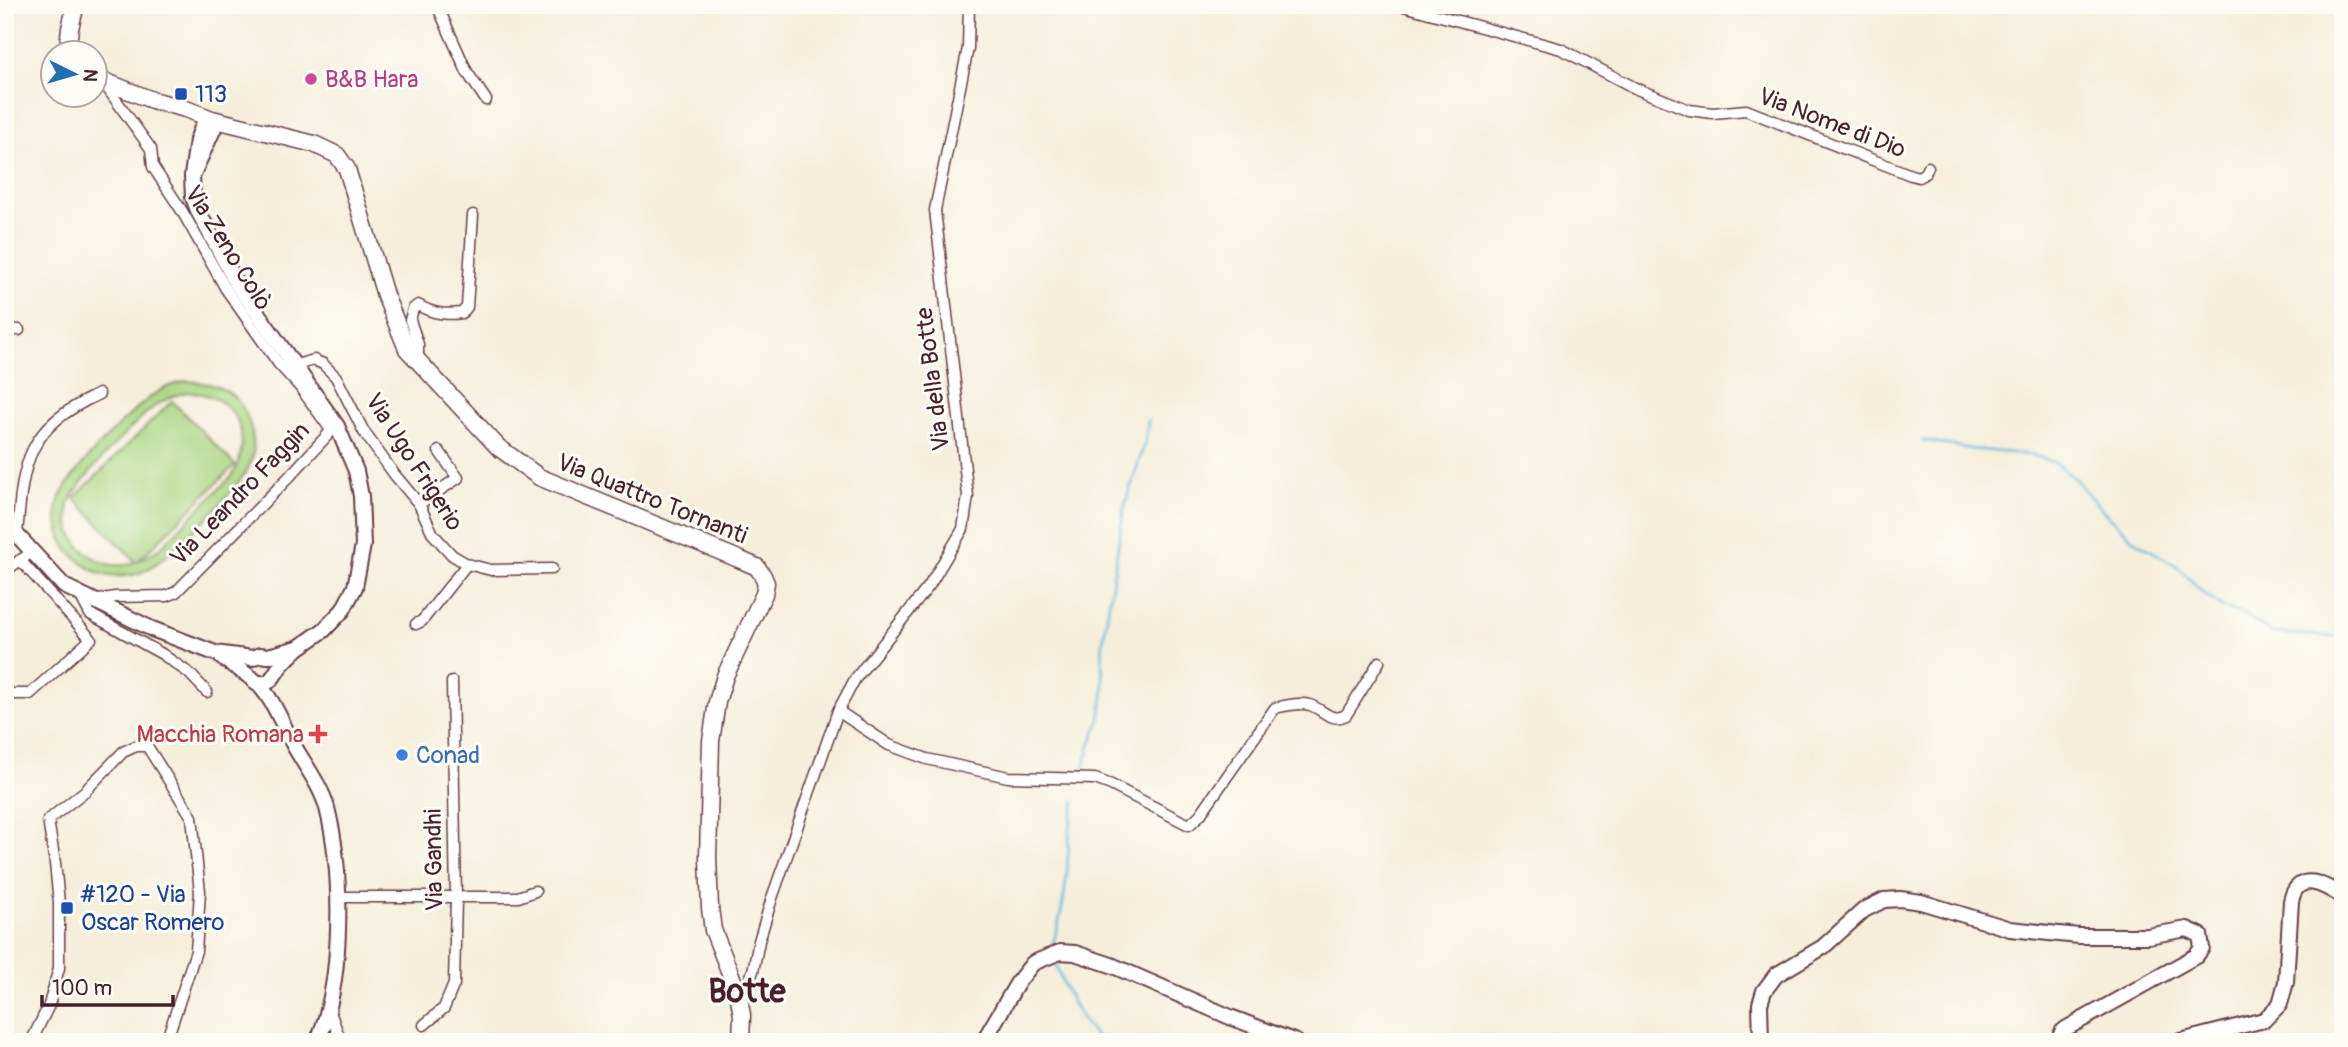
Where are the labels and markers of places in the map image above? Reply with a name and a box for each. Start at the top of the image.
place label: B&B Hara [325,65,418,94]
marker: B&B Hara [303,71,319,87]
place label: 113 [195,80,227,109]
marker: 113 [173,86,189,102]
place label: Macchia Romana [136,720,304,749]
marker: Macchia Romana [310,726,326,742]
place label: Conad [416,741,480,770]
marker: Conad [394,747,410,763]
place label: #120 - Via Oscar Romero [80,880,224,937]
marker: #120 - Via Oscar Romero [59,900,75,916]

